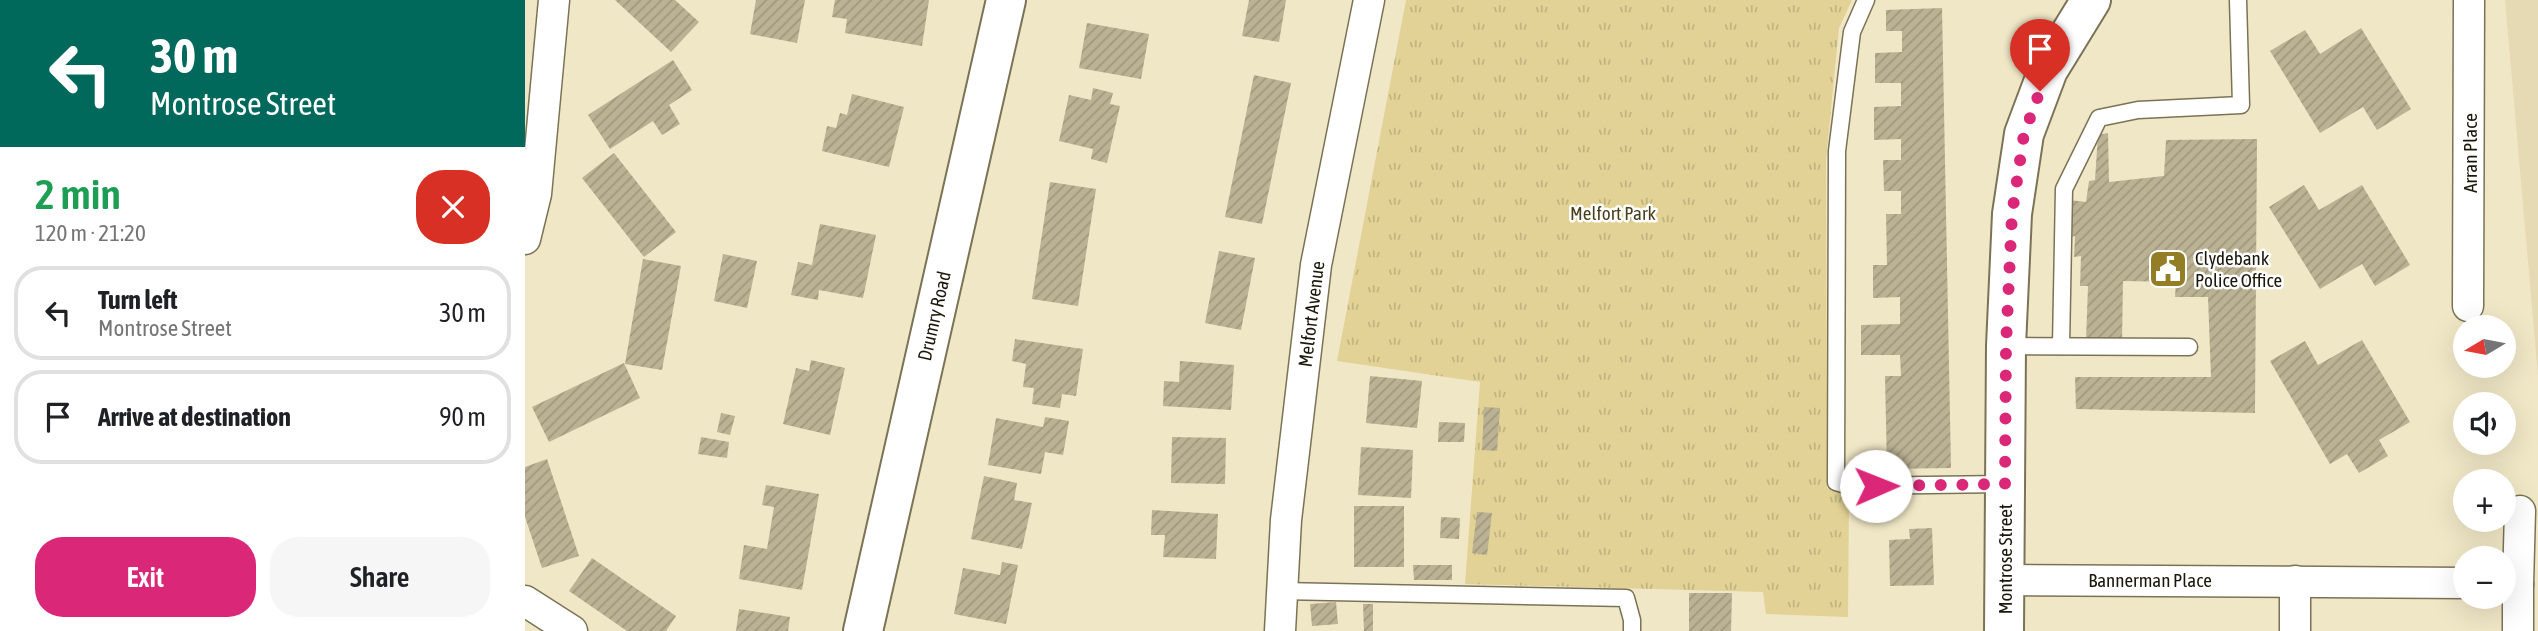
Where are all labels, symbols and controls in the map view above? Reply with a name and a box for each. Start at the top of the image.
pin [2010,19,2070,91]
text: 30 m [150,27,238,83]
icon: left [35,28,126,119]
icon: arrive [2021,30,2059,68]
text: Montrose Street [150,85,336,122]
street label: Arran Place [2459,113,2481,193]
text: 2 min [35,170,121,218]
button: close [416,170,490,244]
park label: Melfort Park [1570,202,1657,224]
text: 120 m · 21:20 [35,220,146,246]
place label: Clydebank Police Office [2195,247,2282,291]
public building icon: Clydebank Police Office [2147,248,2189,290]
street label: Melfort Avenue [1294,260,1328,368]
street label: Drumry Road [913,269,955,363]
text: Turn left [98,285,178,315]
icon: left [39,294,77,332]
text: 30 m [439,298,486,328]
text: Montrose Street [98,315,232,341]
north arrow [2453,315,2517,378]
map controls [2453,315,2516,609]
button: sound [2453,392,2516,455]
icon: arrive [39,398,77,436]
text: Arrive at destination [98,402,291,432]
text: 90 m [439,402,486,432]
position arrow [1839,449,1913,523]
button: + [2453,469,2516,532]
street label: Montrose Street [1994,504,2016,614]
button: Exit [35,537,256,617]
button: Share [270,537,490,617]
button: − [2453,546,2516,609]
street label: Bannerman Place [2088,569,2212,591]

